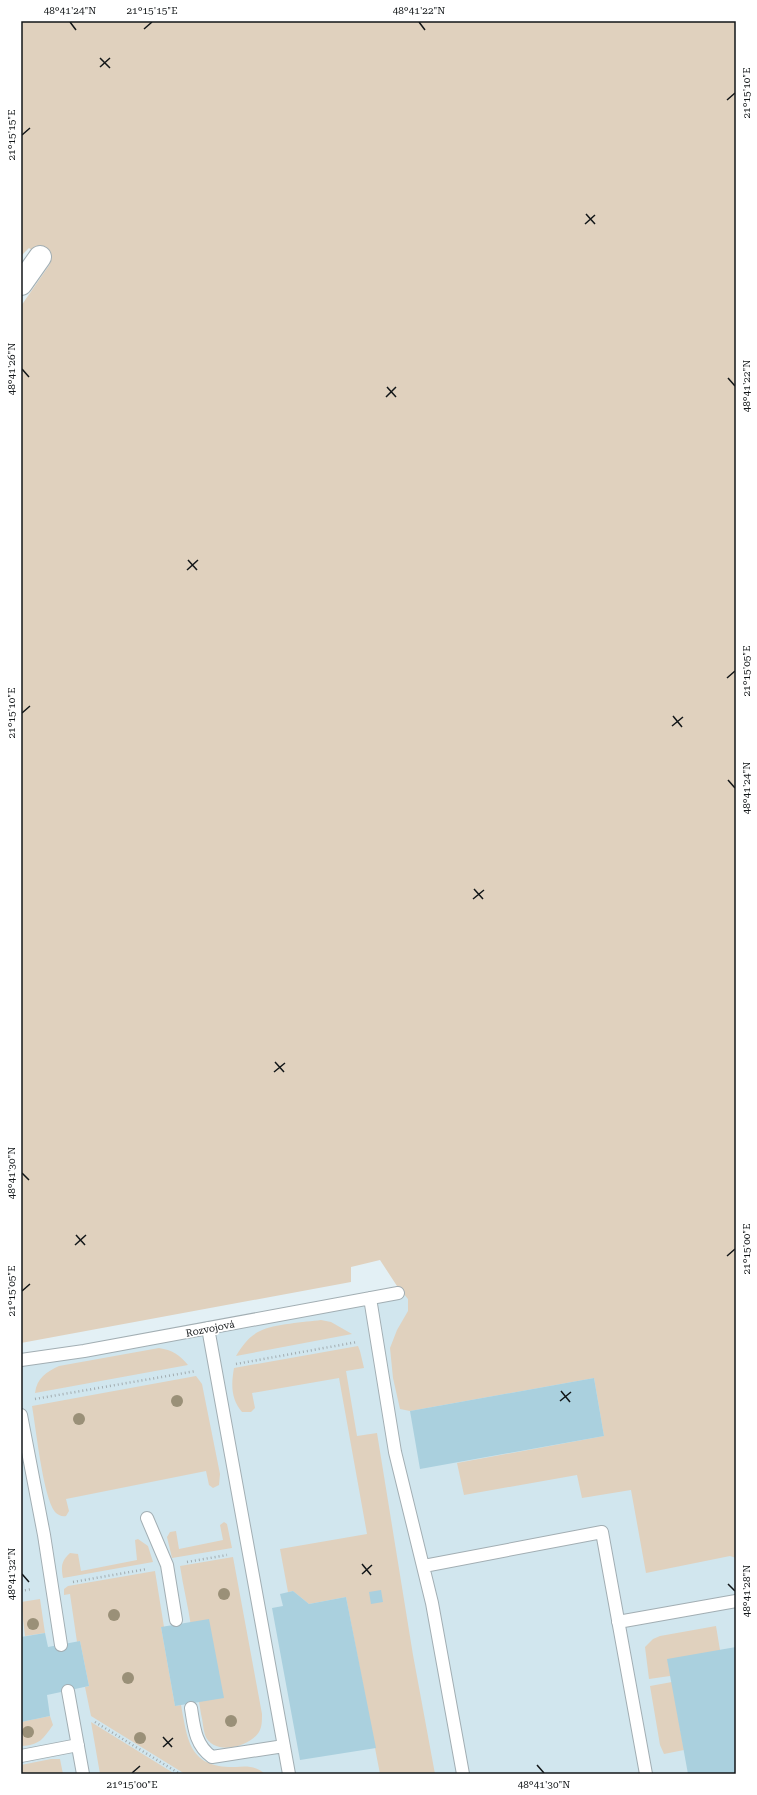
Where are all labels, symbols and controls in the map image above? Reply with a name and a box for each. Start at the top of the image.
text: 48°41'24"N [44,5,96,16]
text: 21°15'15"E [126,5,178,16]
text: 48°41'22"N [393,5,445,16]
text: 21°15'10"E [741,67,752,119]
text: 21°15'15"E [6,109,17,161]
text: 48°41'26"N [6,343,17,395]
text: 48°41'22"N [741,360,752,412]
text: 21°15'05"E [741,645,752,697]
text: 21°15'10"E [6,687,17,739]
text: 48°41'24"N [741,762,752,814]
text: 48°41'30"N [6,1147,17,1199]
text: 21°15'00"E [741,1223,752,1275]
text: 21°15'05"E [6,1265,17,1317]
street label: Rozvojová [185,1318,236,1339]
text: 48°41'32"N [6,1548,17,1600]
text: 48°41'28"N [741,1565,752,1617]
text: 21°15'00"E [106,1779,158,1790]
text: 48°41'30"N [518,1779,570,1790]

